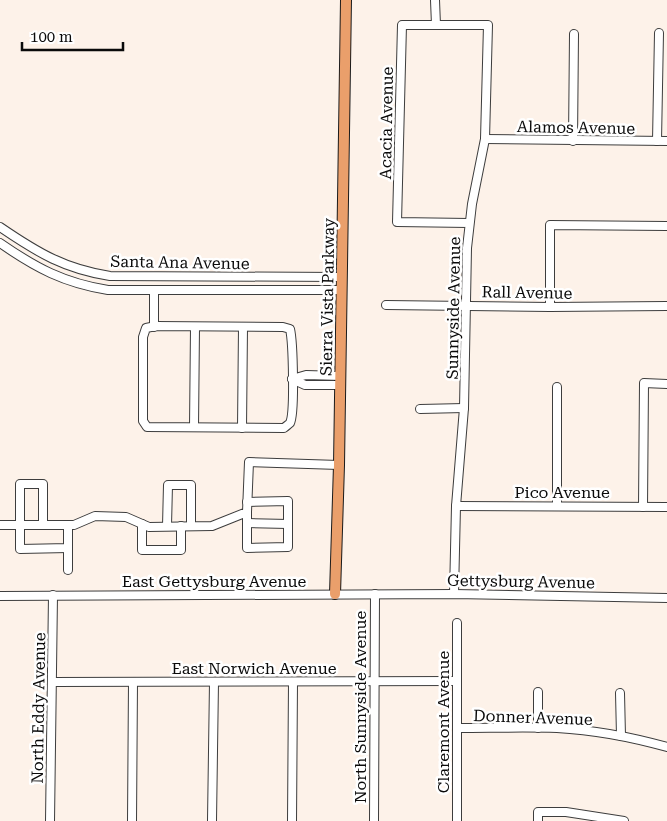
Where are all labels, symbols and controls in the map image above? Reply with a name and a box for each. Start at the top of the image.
scale bar [22,20,124,52]
text: 100 m [30,28,73,46]
street label: Acacia Avenue [376,66,397,180]
street label: Alamos Avenue [517,117,636,138]
street label: Sierra Vista Parkway [317,217,338,376]
street label: Sunnyside Avenue [443,236,464,380]
street label: Santa Ana Avenue [110,252,250,273]
street label: Rall Avenue [481,282,573,303]
street label: Pico Avenue [514,483,610,502]
street label: Gettysburg Avenue [447,571,595,592]
street label: East Gettysburg Avenue [122,572,306,591]
street label: North Sunnyside Avenue [351,611,370,803]
street label: North Eddy Avenue [28,632,49,784]
street label: Claremont Avenue [434,651,453,793]
street label: East Norwich Avenue [171,659,337,678]
street label: Donner Avenue [473,706,593,729]

